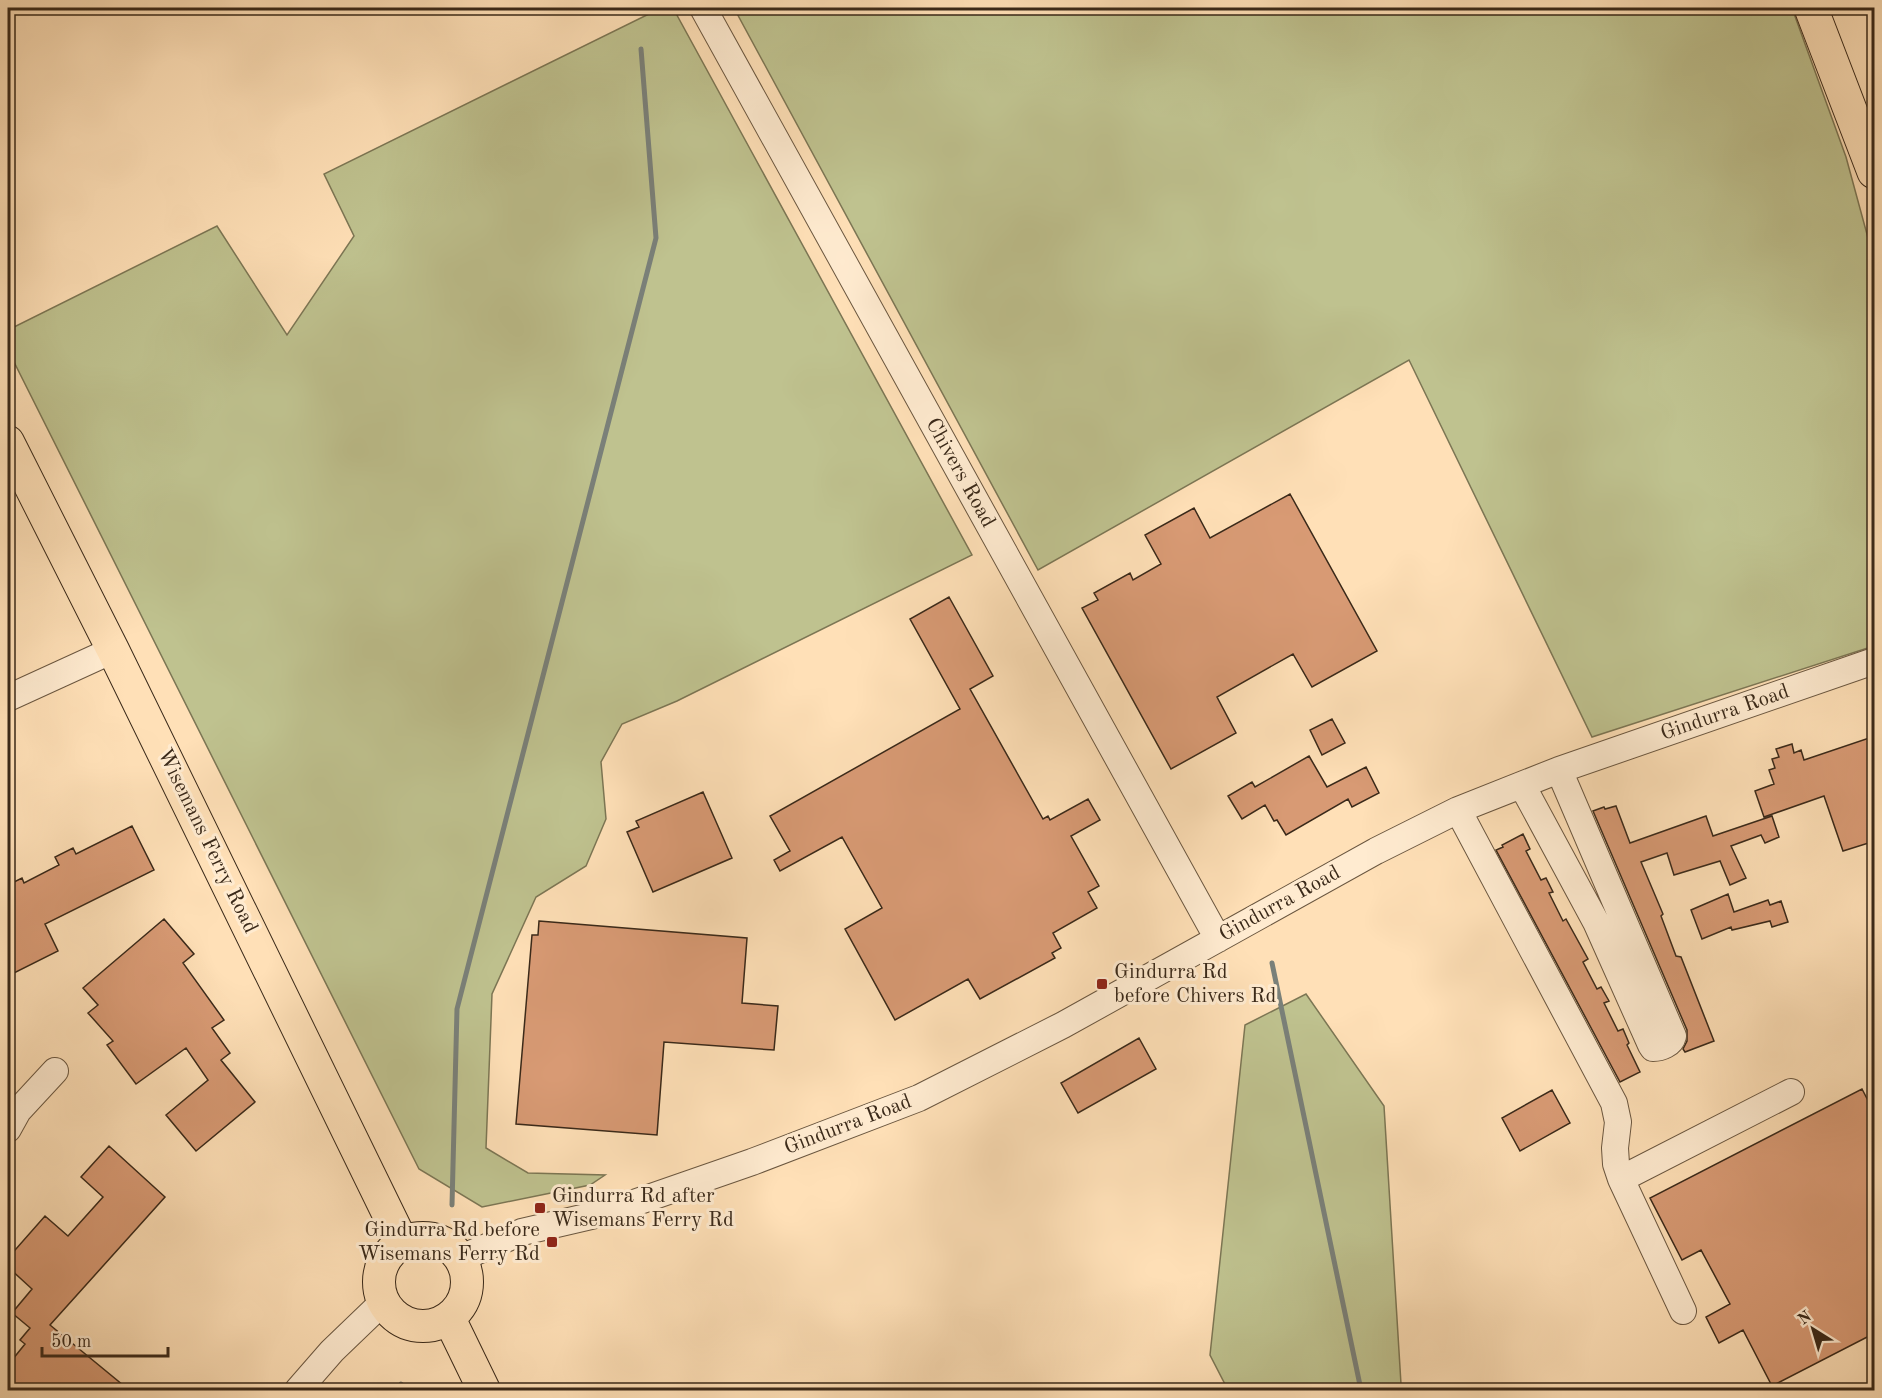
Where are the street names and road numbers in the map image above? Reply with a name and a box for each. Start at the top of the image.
street label: Chivers Road [921,415,999,531]
street label: Gindurra Road [1658,681,1792,745]
street label: Wisemans Ferry Road [153,745,261,937]
street label: Gindurra Road [1216,862,1344,946]
street label: Gindurra Road [781,1091,915,1159]

